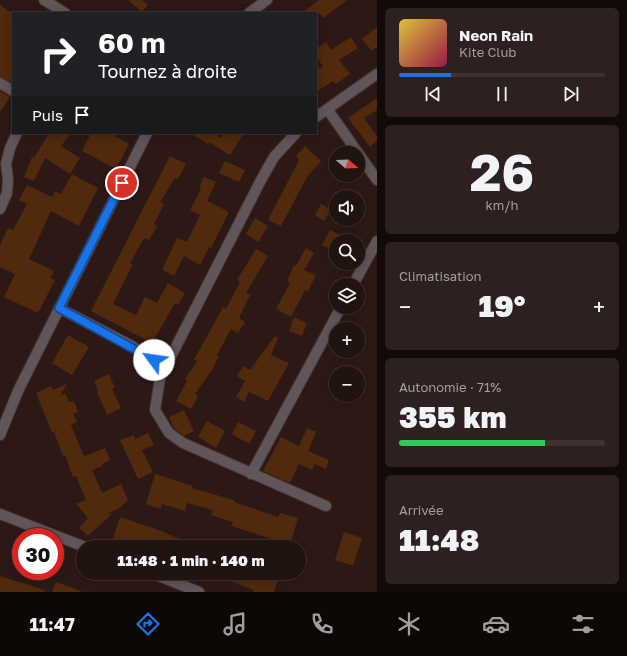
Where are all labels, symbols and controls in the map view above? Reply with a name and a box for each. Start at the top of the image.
text: 60 m [98,26,165,59]
text: Neon Rain [459,26,533,44]
icon: right [32,28,84,80]
text: Kite Club [459,44,516,60]
text: Tournez à droite [98,60,237,82]
icon: previous [422,83,444,105]
icon: pause [491,83,513,105]
icon: next [560,83,582,105]
icon: arrive [71,104,93,126]
text: Puis [32,106,63,124]
text: 26 [470,140,534,202]
north arrow [329,146,365,182]
map controls [329,146,365,402]
pin [105,166,139,200]
icon: arrive [111,172,133,194]
button: sound [329,190,365,226]
text: km/h [485,197,519,213]
button: search [329,234,365,270]
text: Climatisation [399,268,481,284]
button: layers [329,278,365,314]
text: 19° [478,288,526,324]
text: − [399,293,411,320]
text: + [593,293,605,320]
button: + [329,322,365,358]
position arrow [133,339,175,381]
button: − [329,366,365,402]
text: Autonomie · 71% [399,379,501,395]
text: 355 km [399,399,507,435]
text: Arrivée [399,502,443,518]
text: 11:48 [399,522,479,558]
speed limit sign: 30 [12,528,64,580]
text: 11:48 · 1 min · 140 m [117,551,265,569]
icon: directions [134,610,162,638]
icon: music [221,610,249,638]
icon: phone [308,610,336,638]
icon: climate [395,610,423,638]
icon: car [482,610,510,638]
icon: filters [569,610,597,638]
text: 11:47 [30,613,75,635]

